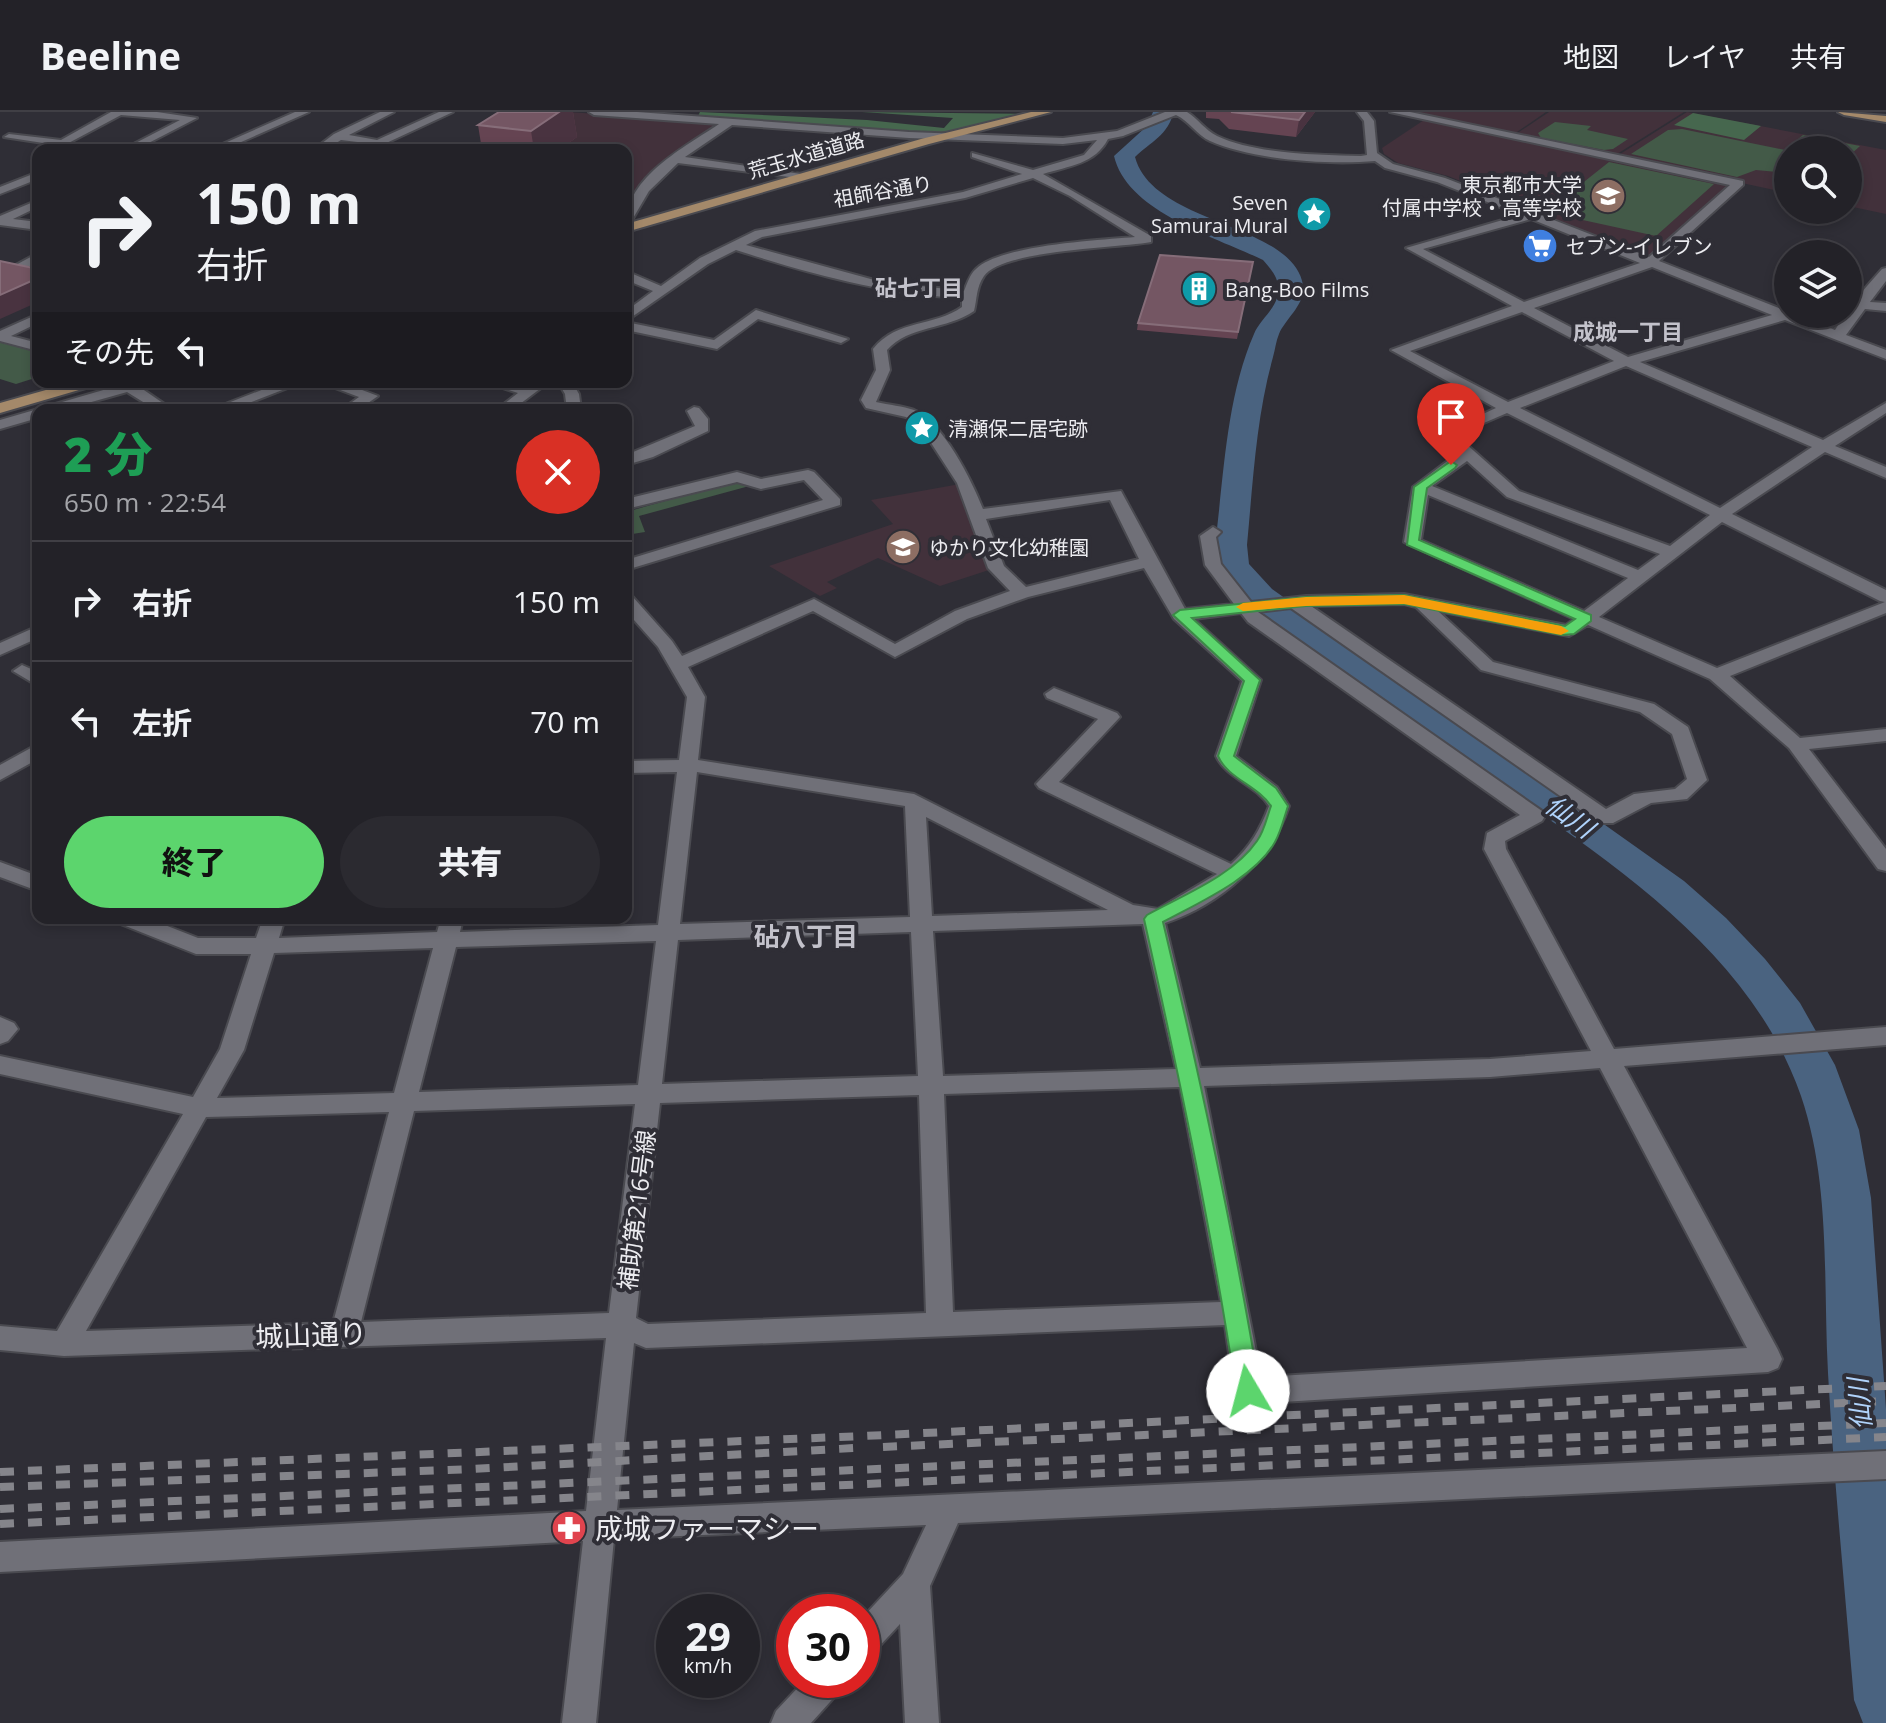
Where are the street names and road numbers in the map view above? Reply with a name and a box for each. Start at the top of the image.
street label: 荒玉水道道路 [745,125,867,185]
street label: 祖師谷通り [831,169,935,213]
street label: 補助第216号線 [610,1128,662,1292]
street label: 城山通り [254,1313,368,1355]

